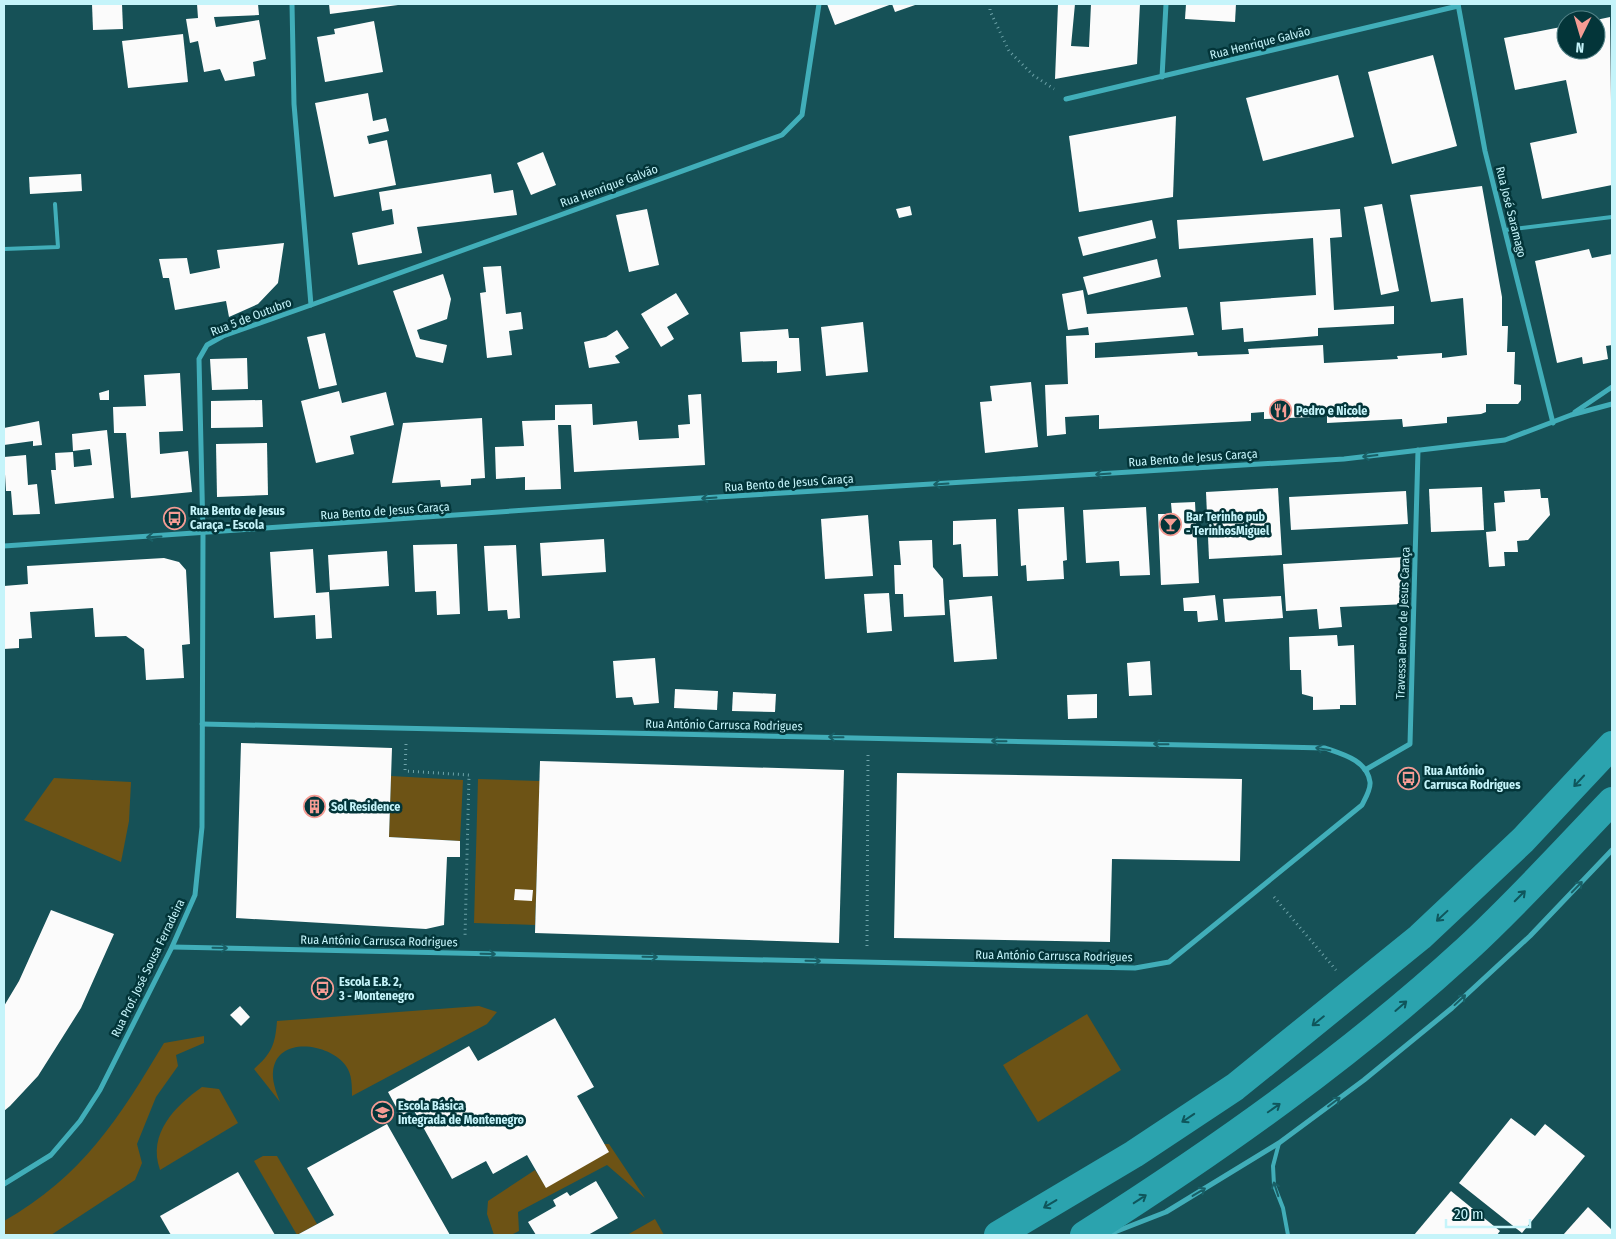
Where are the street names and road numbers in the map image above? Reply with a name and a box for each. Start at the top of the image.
street label: Rua Henrique Galvão [1208,24,1312,62]
street label: Rua Henrique Galvão [558,162,660,210]
street label: Rua José Saramago [1493,165,1529,259]
street label: Rua 5 de Outubro [209,295,293,339]
street label: Rua Bento de Jesus Caraça [1128,446,1258,469]
street label: Rua Bento de Jesus Caraça [724,471,854,494]
street label: Rua Bento de Jesus Caraça [320,499,450,522]
street label: Travessa Bento de Jesus Caraça [1393,546,1413,699]
street label: Rua António Carrusca Rodrigues [645,717,803,733]
street label: Rua Prof. José Sousa Ferradeira [108,897,188,1039]
street label: Rua António Carrusca Rodrigues [300,933,458,949]
street label: Rua António Carrusca Rodrigues [975,948,1133,964]

